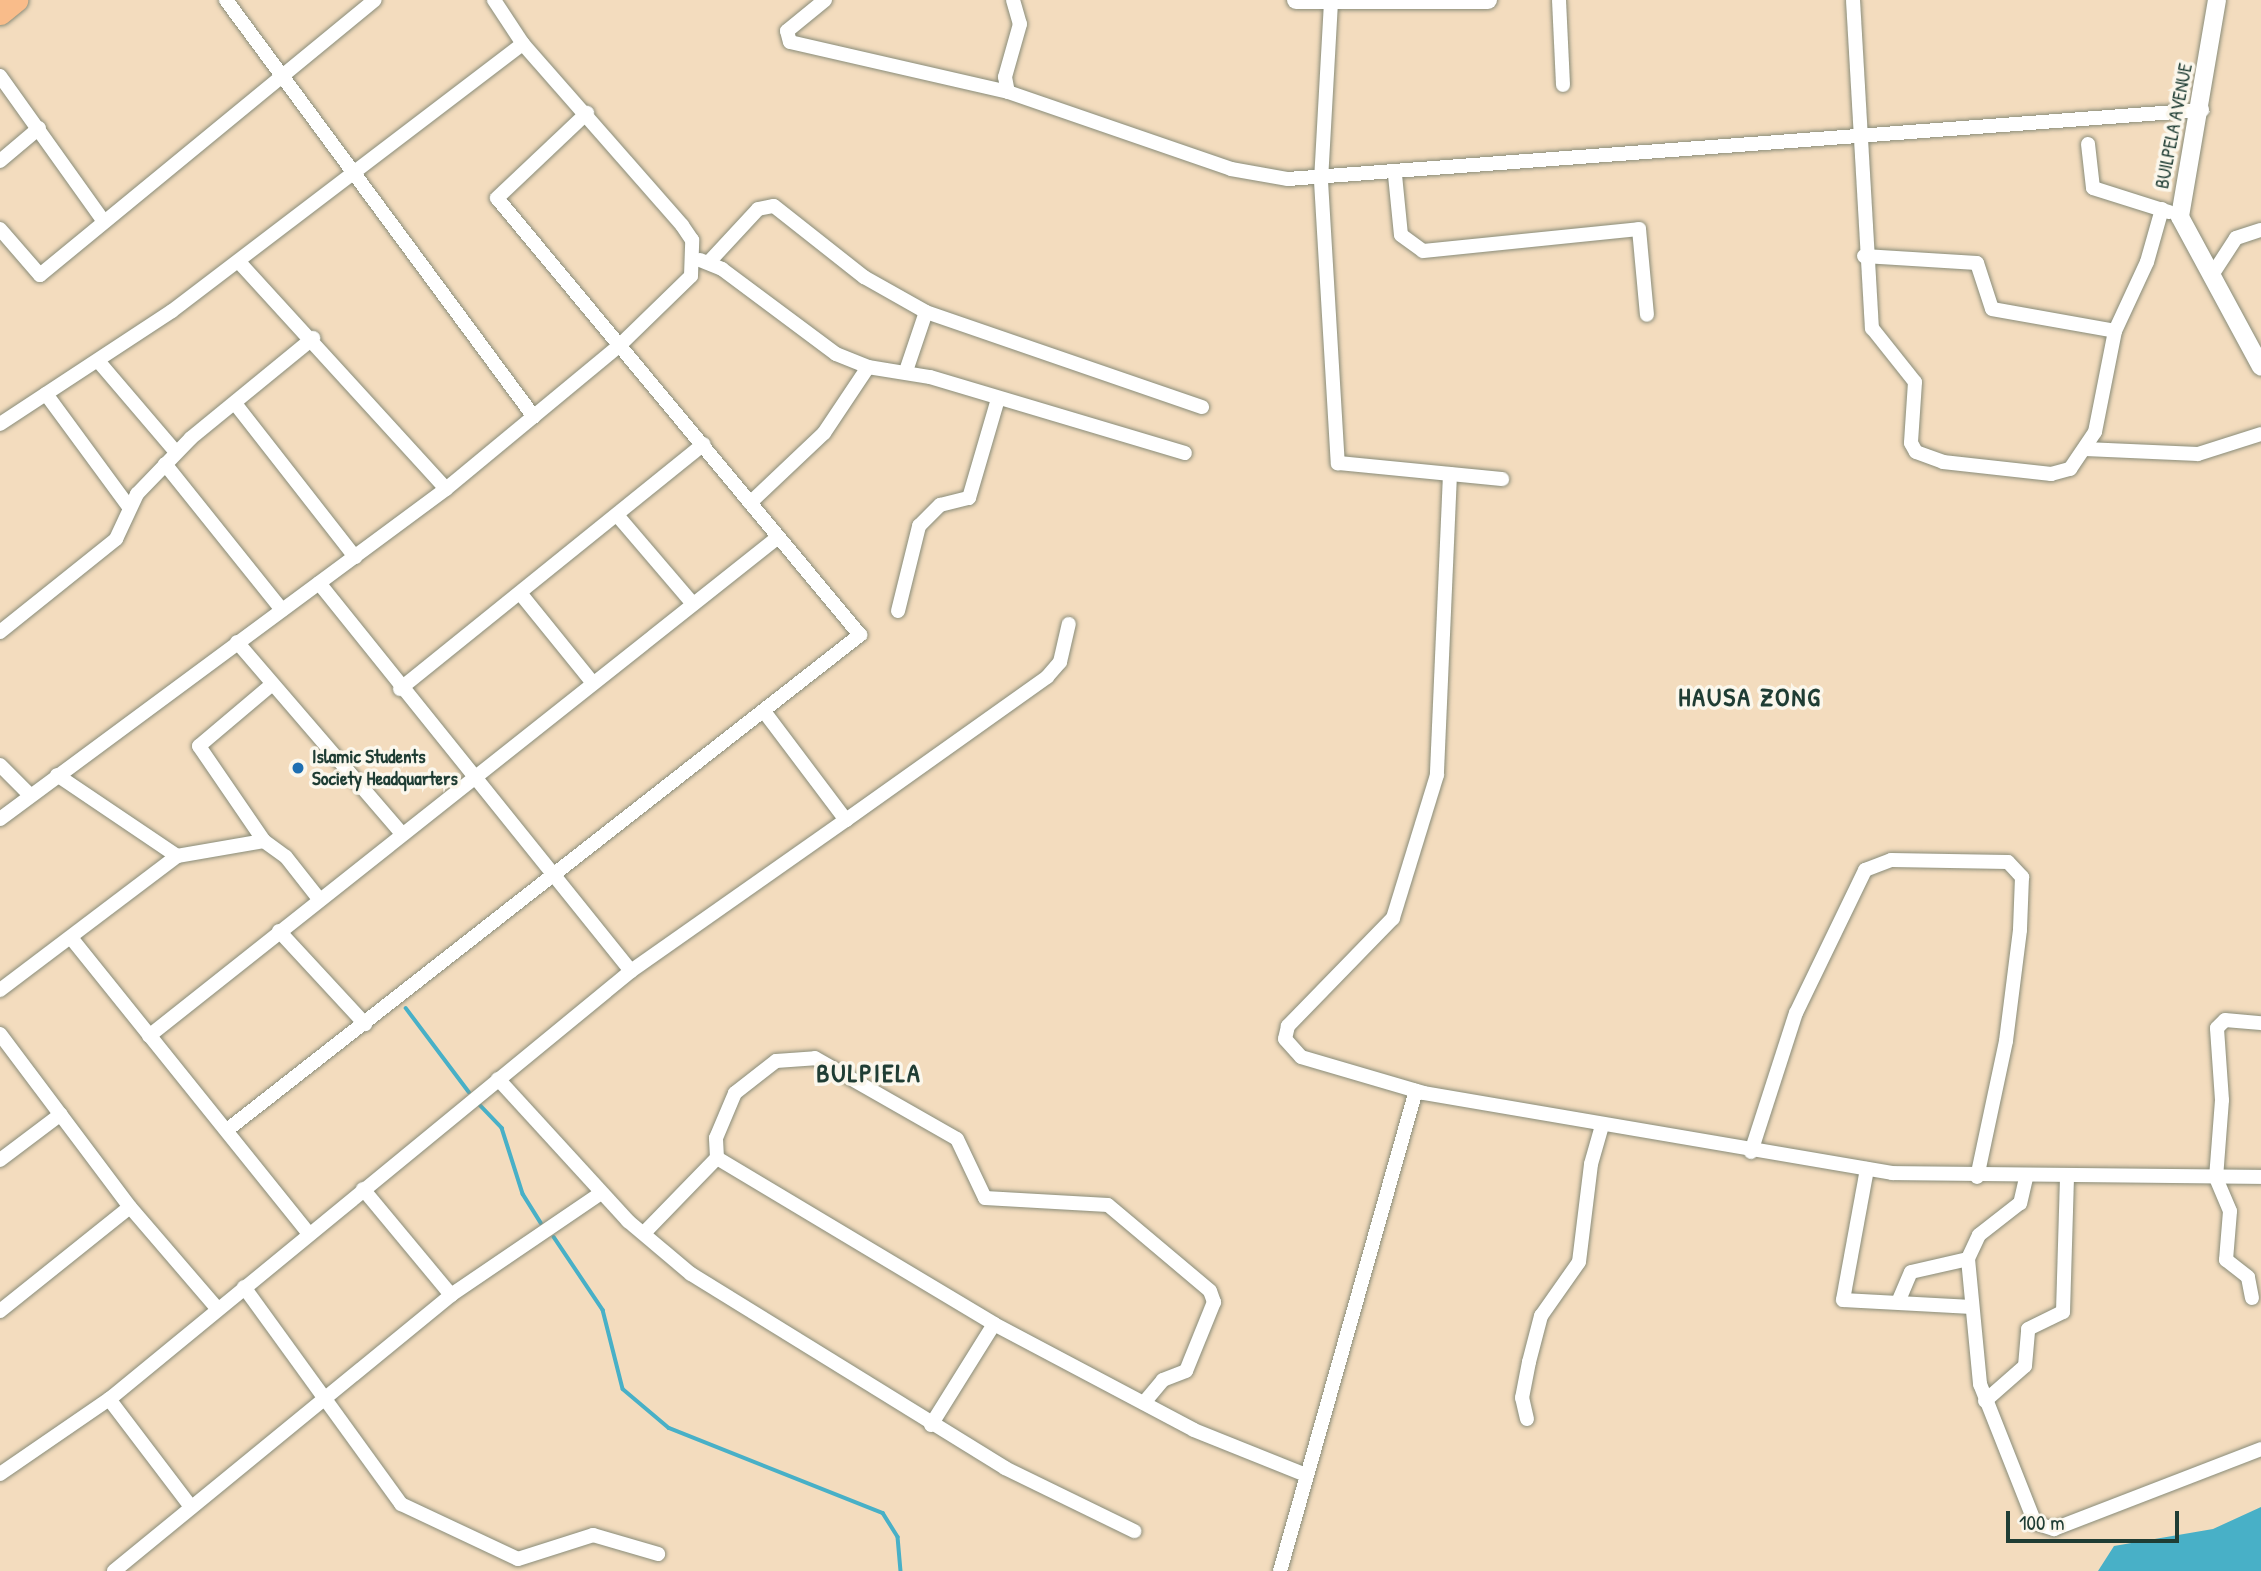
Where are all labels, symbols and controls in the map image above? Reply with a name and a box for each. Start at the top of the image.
street label: BUILPELA AVENUE [2151,61,2197,191]
district label: HAUSA ZONG [1679,681,1821,713]
place label: Islamic Students Society Headquarters [312,746,458,790]
marker: Islamic Students Society Headquarters [290,760,306,776]
district label: BULPIELA [817,1057,921,1089]
scale bar [2009,1498,2182,1542]
text: 100 m [2019,1508,2065,1537]

